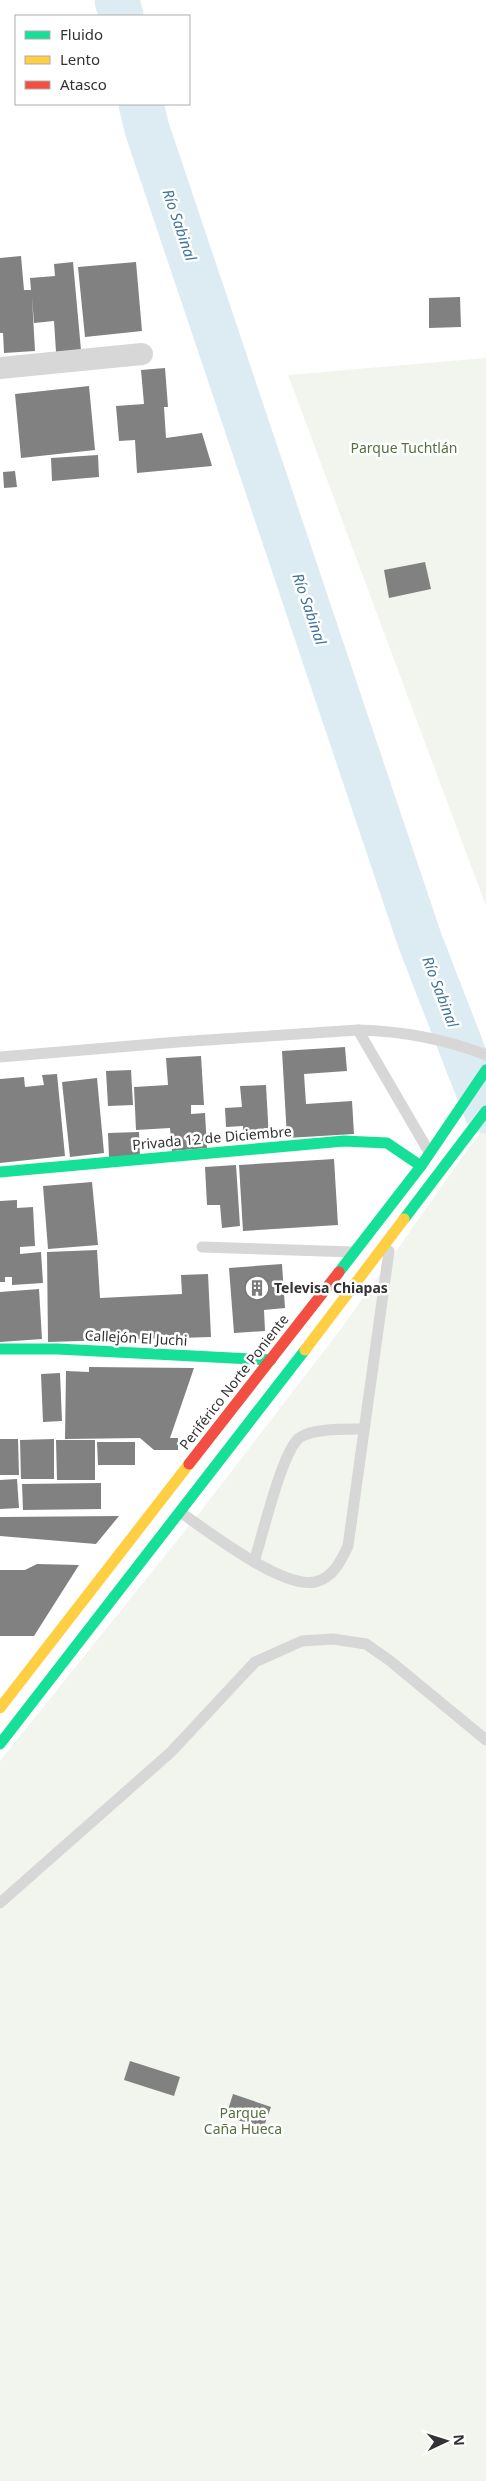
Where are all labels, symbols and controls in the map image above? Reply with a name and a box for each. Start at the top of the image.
legend [15,15,190,105]
text: Fluido [60,24,103,44]
text: Lento [60,49,100,69]
text: Atasco [60,74,107,94]
water label: Río Sabinal [158,186,202,264]
park label: Parque Tuchtlán [351,438,457,457]
water label: Río Sabinal [288,570,332,648]
water label: Río Sabinal [418,953,464,1031]
street label: Privada 12 de Diciembre [131,1121,293,1154]
building icon: Televisa Chiapas [244,1275,270,1301]
place label: Televisa Chiapas [274,1278,388,1297]
street label: Periférico Norte Poniente [175,1310,293,1453]
street label: Callejón El Juchi [84,1325,188,1350]
park label: Parque Caña Hueca [204,2103,282,2138]
north arrow [421,2416,471,2466]
text: N [450,2434,469,2446]

